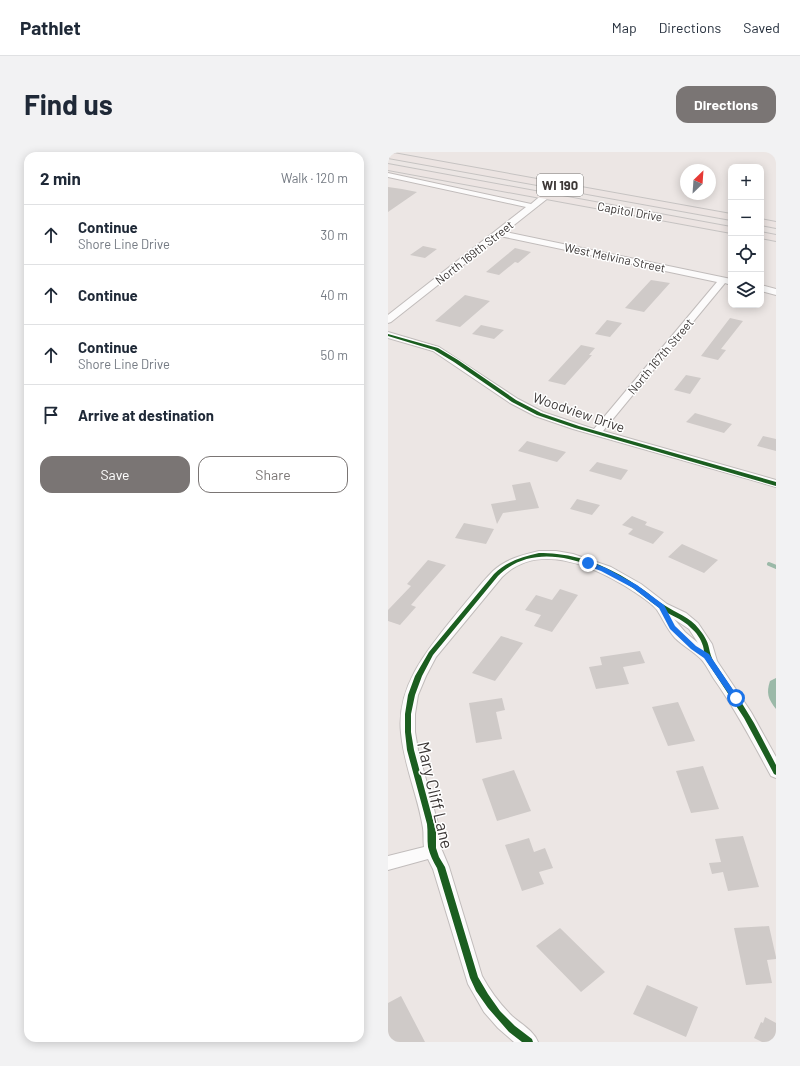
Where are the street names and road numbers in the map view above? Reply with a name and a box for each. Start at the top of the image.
road number: WI 190 [537,174,583,196]
street label: Capitol Drive [596,198,664,224]
street label: North 169th Street [432,217,516,287]
street label: West Melvina Street [563,239,667,275]
street label: North 167th Street [624,315,696,397]
street label: Woodview Drive [531,388,627,436]
street label: Mary Cliff Lane [414,740,458,850]

